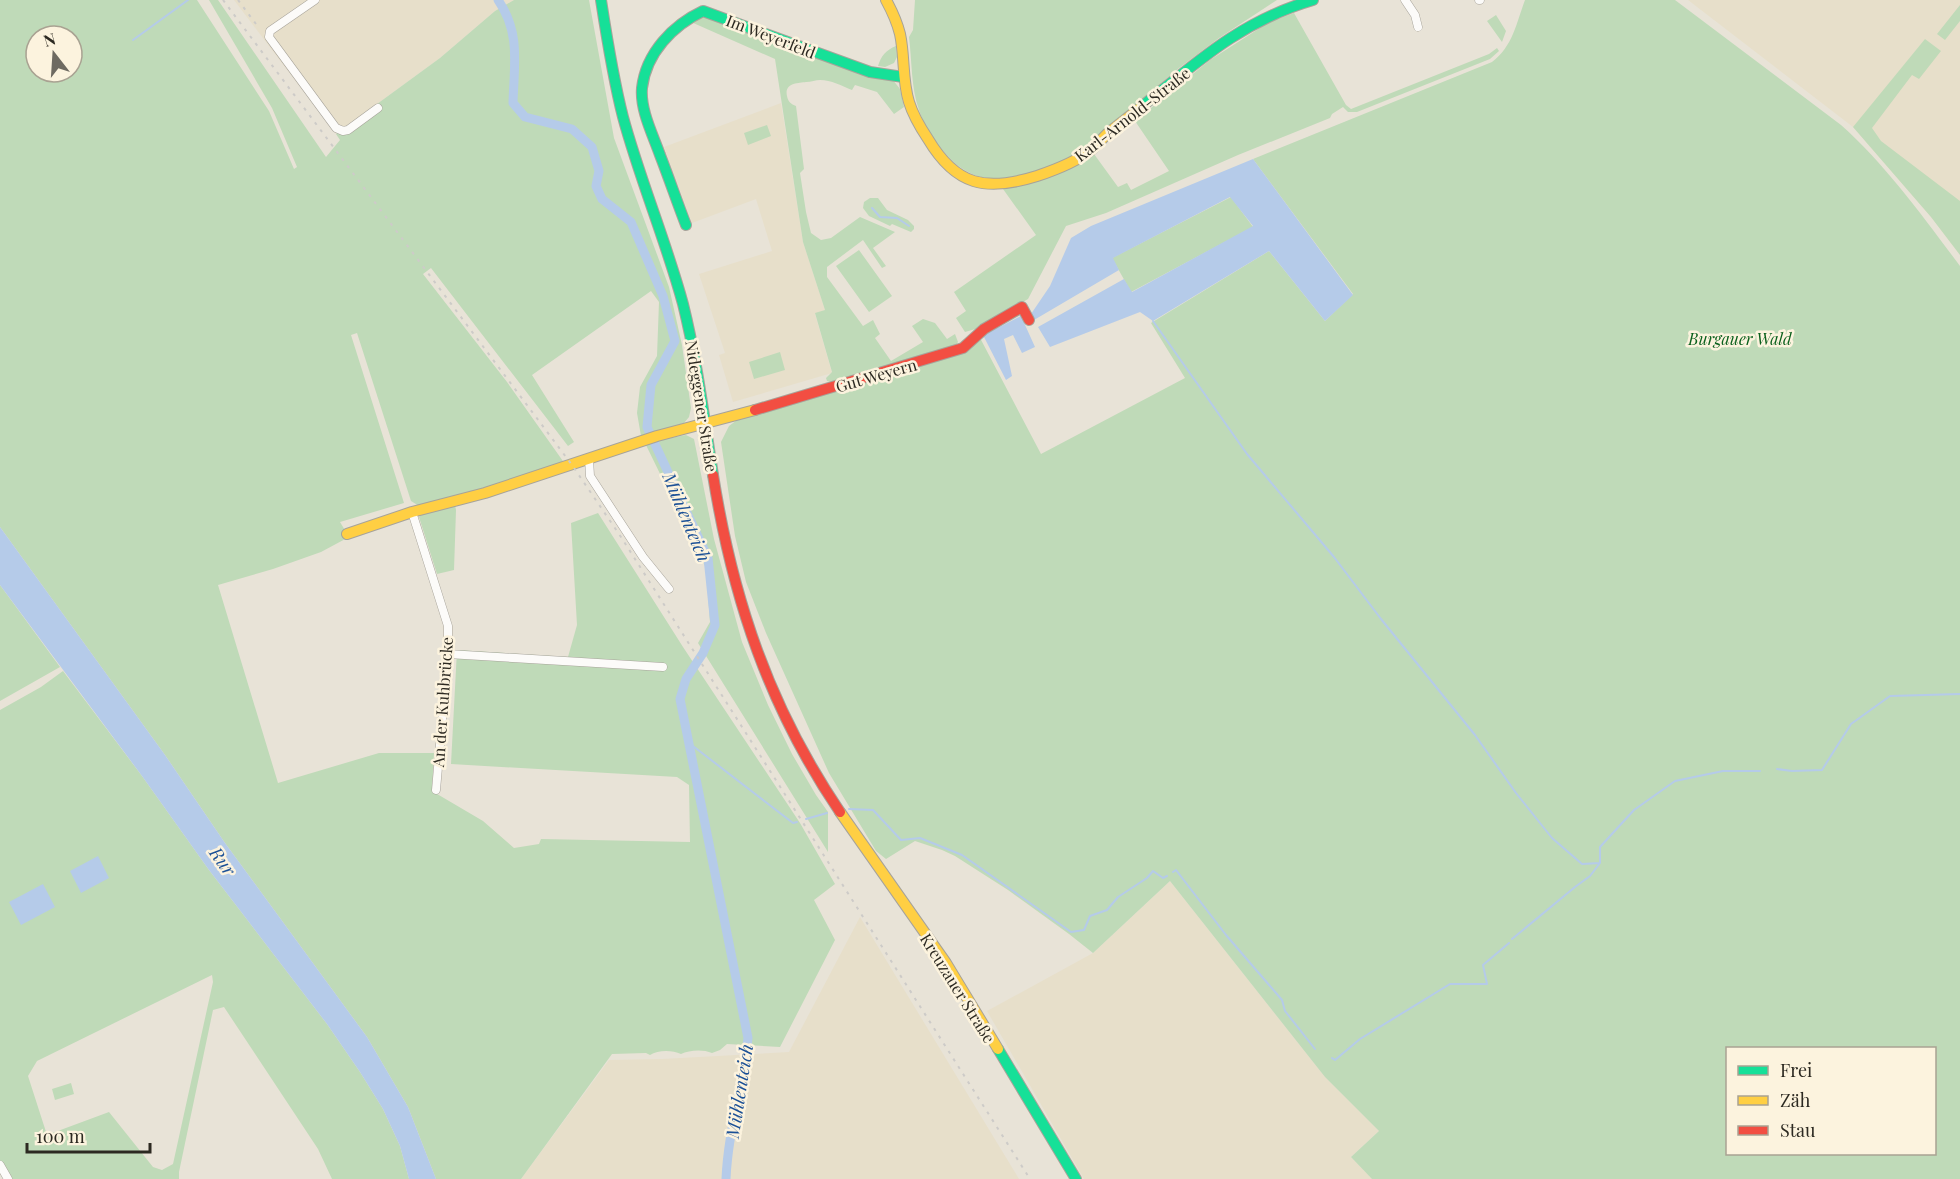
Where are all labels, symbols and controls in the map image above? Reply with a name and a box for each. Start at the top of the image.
street label: Im Weyerfeld [723,9,819,63]
north arrow [24,24,84,84]
text: N [41,27,58,51]
street label: Karl-Arnold-Straße [1070,62,1194,166]
park label: Burgauer Wald [1687,328,1793,349]
street label: Nideggener Straße [681,339,723,473]
street label: Gut Weyern [833,353,919,397]
water label: Mühlenteich [657,468,717,565]
street label: An der Kuhbrücke [427,636,457,769]
water label: Rur [204,841,242,881]
street label: Kreuzauer Straße [916,929,1000,1047]
water label: Mühlenteich [720,1042,758,1141]
legend [1726,1047,1936,1155]
text: Frei [1780,1058,1812,1082]
text: Zäh [1780,1088,1811,1112]
scale bar [27,1116,150,1154]
text: Stau [1780,1118,1816,1142]
text: 100 m [36,1124,85,1148]

